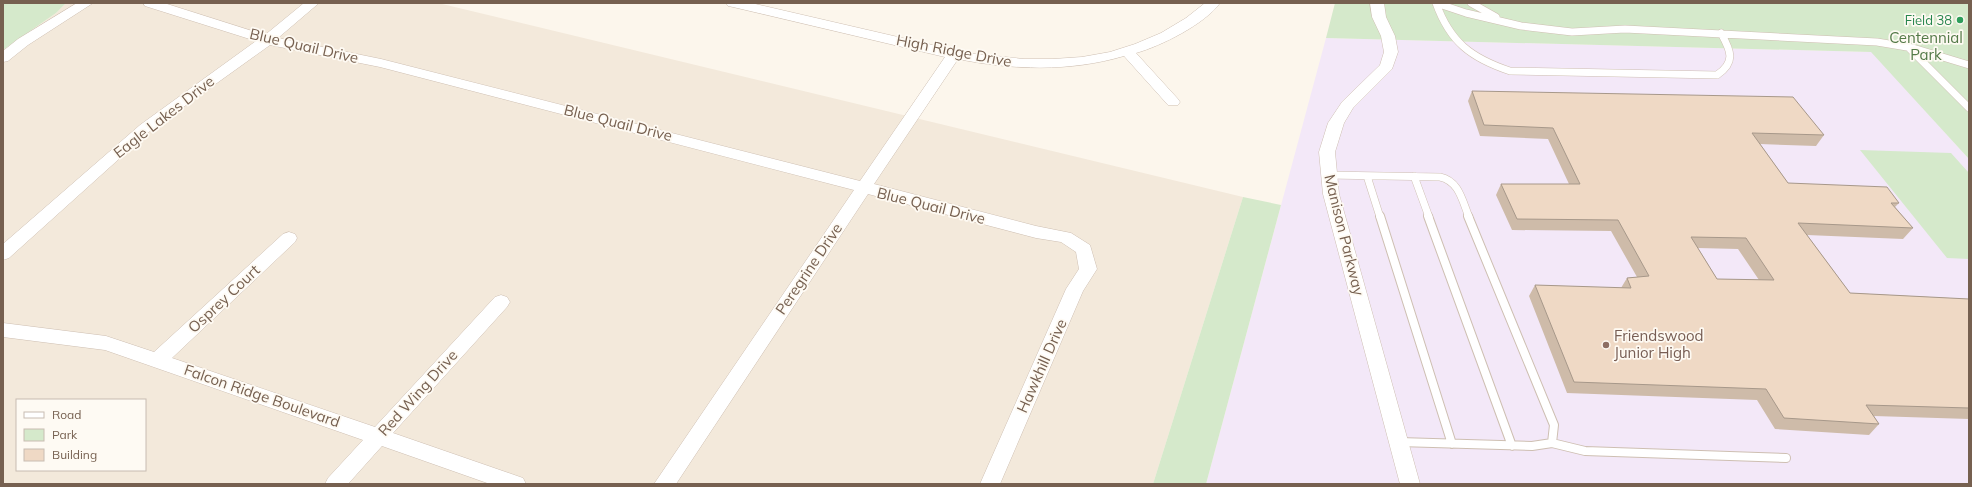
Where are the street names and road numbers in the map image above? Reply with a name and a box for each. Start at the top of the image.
street label: Blue Quail Drive [248,24,360,67]
street label: High Ridge Drive [895,30,1013,71]
street label: Eagle Lakes Drive [109,71,218,162]
street label: Blue Quail Drive [562,100,674,145]
street label: Manison Parkway [1320,172,1369,297]
street label: Blue Quail Drive [875,183,987,228]
street label: Peregrine Drive [771,219,846,318]
street label: Osprey Court [184,261,264,337]
street label: Hawkhill Drive [1012,316,1071,416]
street label: Red Wing Drive [374,346,461,440]
street label: Falcon Ridge Boulevard [182,360,343,431]

